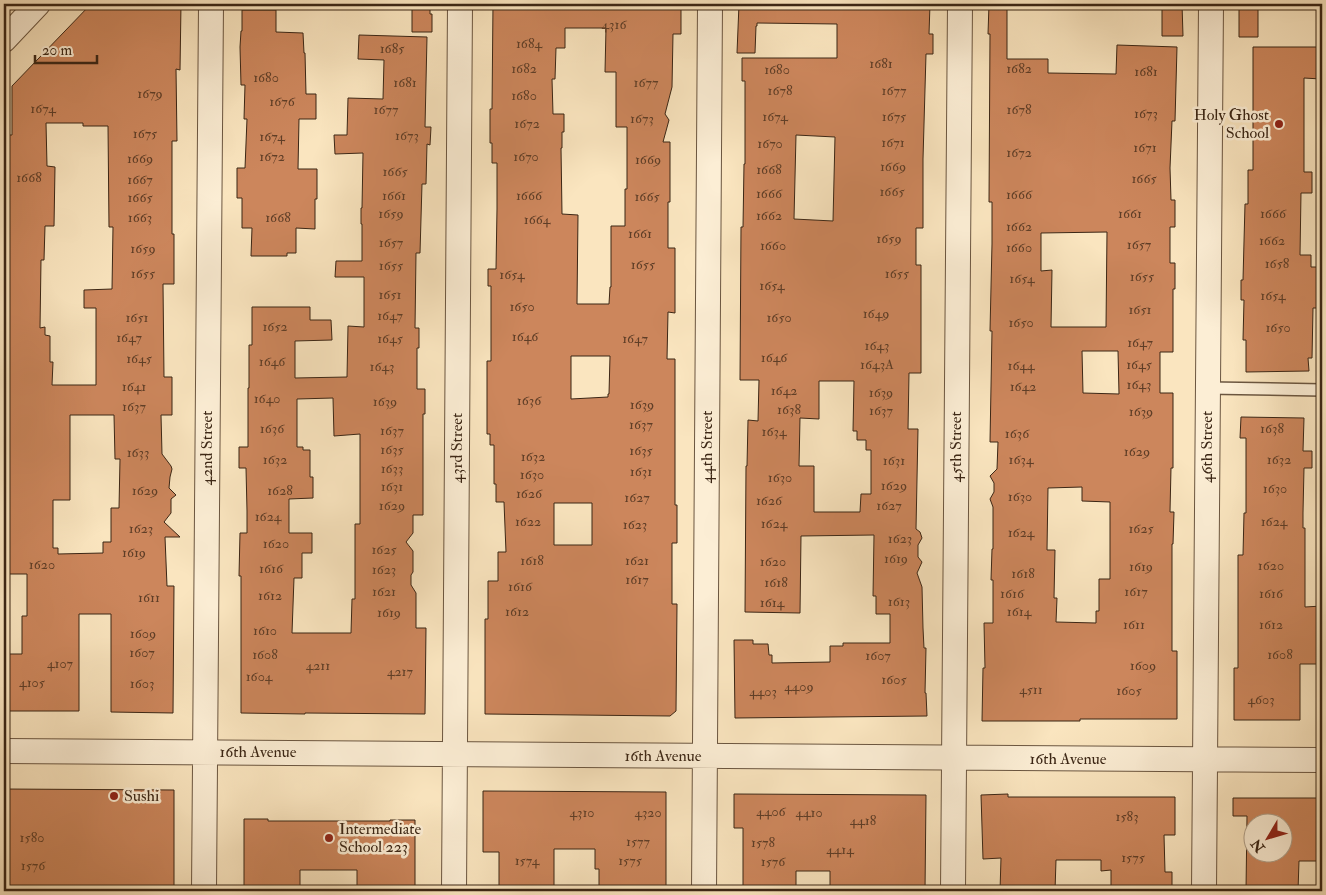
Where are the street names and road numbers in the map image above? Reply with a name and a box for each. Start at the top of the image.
street label: 42nd Street [197,411,217,485]
street label: 44th Street [697,411,717,483]
street label: 45th Street [946,411,966,483]
street label: 46th Street [1197,411,1217,483]
street label: 43rd Street [447,413,467,483]
street label: 16th Avenue [220,742,297,762]
street label: 16th Avenue [625,746,702,766]
street label: 16th Avenue [1030,749,1107,769]

